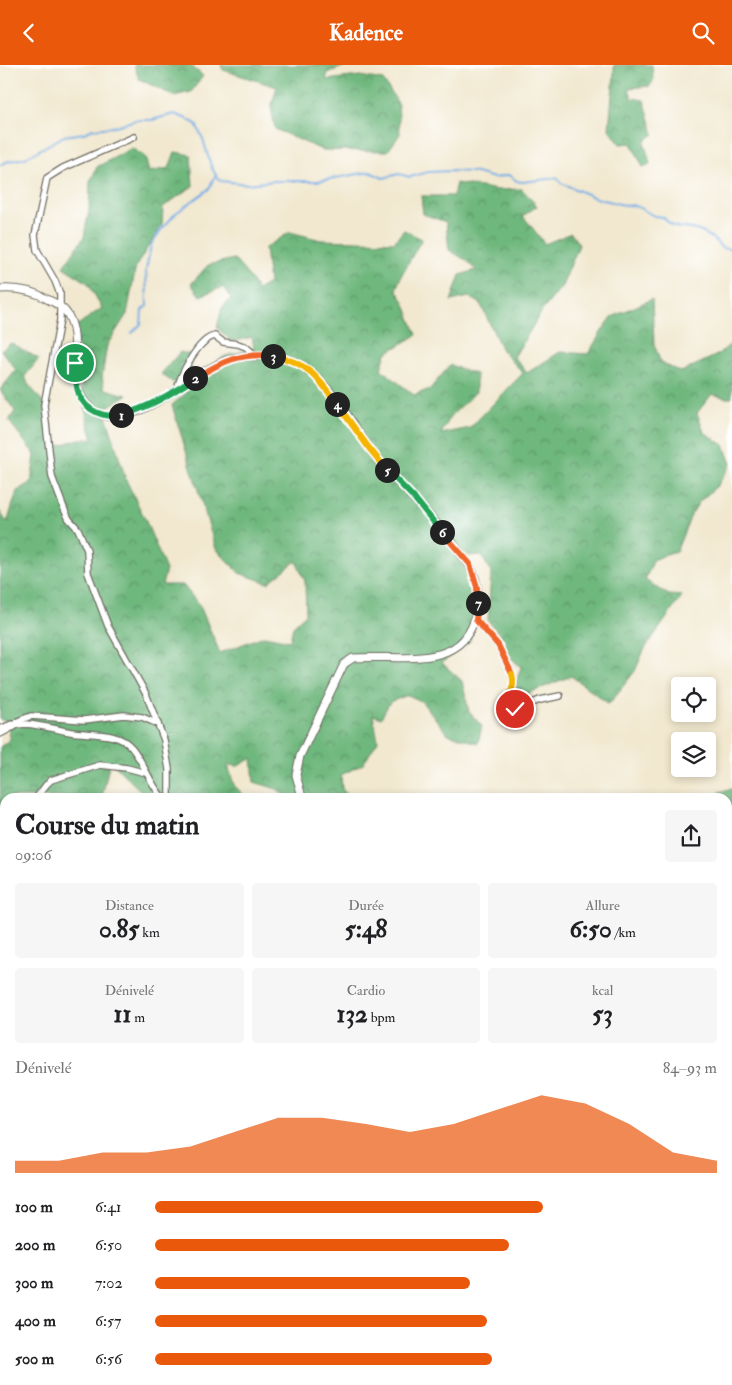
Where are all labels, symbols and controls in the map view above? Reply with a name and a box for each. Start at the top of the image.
icon: back [15,19,43,47]
text: Kadence [329,19,403,47]
icon: search [689,19,717,47]
pin [54,342,96,384]
pin: 3 [260,343,286,369]
text: 3 [271,348,276,365]
icon: arrive [61,349,89,377]
pin: 2 [182,365,208,391]
text: 2 [192,370,199,387]
pin: 4 [324,391,350,417]
text: 4 [334,396,341,413]
pin: 1 [108,403,134,427]
text: 1 [119,407,124,424]
pin: 5 [374,457,400,483]
text: 5 [384,462,391,479]
pin: 6 [430,519,454,545]
text: 6 [439,524,446,541]
pin: 7 [466,591,490,615]
text: 7 [475,595,482,612]
map controls [671,677,716,777]
button: locate [671,677,716,722]
pin [494,688,536,730]
icon: check [501,695,529,723]
button: layers [671,732,716,777]
text: Course du matin [15,808,199,843]
button: share [665,810,717,862]
text: 09:06 [15,845,52,865]
text: Distance [105,897,154,914]
text: Durée [348,897,384,914]
text: Allure [586,897,620,914]
text: 0.85 [99,914,139,945]
text: 5:48 [345,914,387,945]
text: 6:50 [569,914,612,945]
text: km [139,924,160,941]
text: /km [612,924,636,941]
text: Dénivelé [105,982,154,999]
text: Cardio [347,982,385,999]
text: kcal [592,982,613,999]
text: 11 [113,999,131,1030]
text: 132 [337,999,368,1030]
text: 53 [592,999,613,1030]
text: m [131,1009,145,1026]
text: bpm [368,1009,395,1026]
text: Dénivelé [15,1058,71,1078]
text: 84–93 m [663,1058,717,1078]
text: 100 m [15,1197,53,1217]
text: 6:41 [95,1197,121,1217]
text: 200 m [15,1235,55,1255]
text: 6:50 [95,1235,122,1255]
text: 300 m [15,1273,53,1293]
text: 7:02 [95,1273,123,1293]
text: 400 m [15,1311,56,1331]
text: 6:57 [95,1311,121,1331]
text: 500 m [15,1349,54,1369]
text: 6:56 [95,1349,122,1369]

